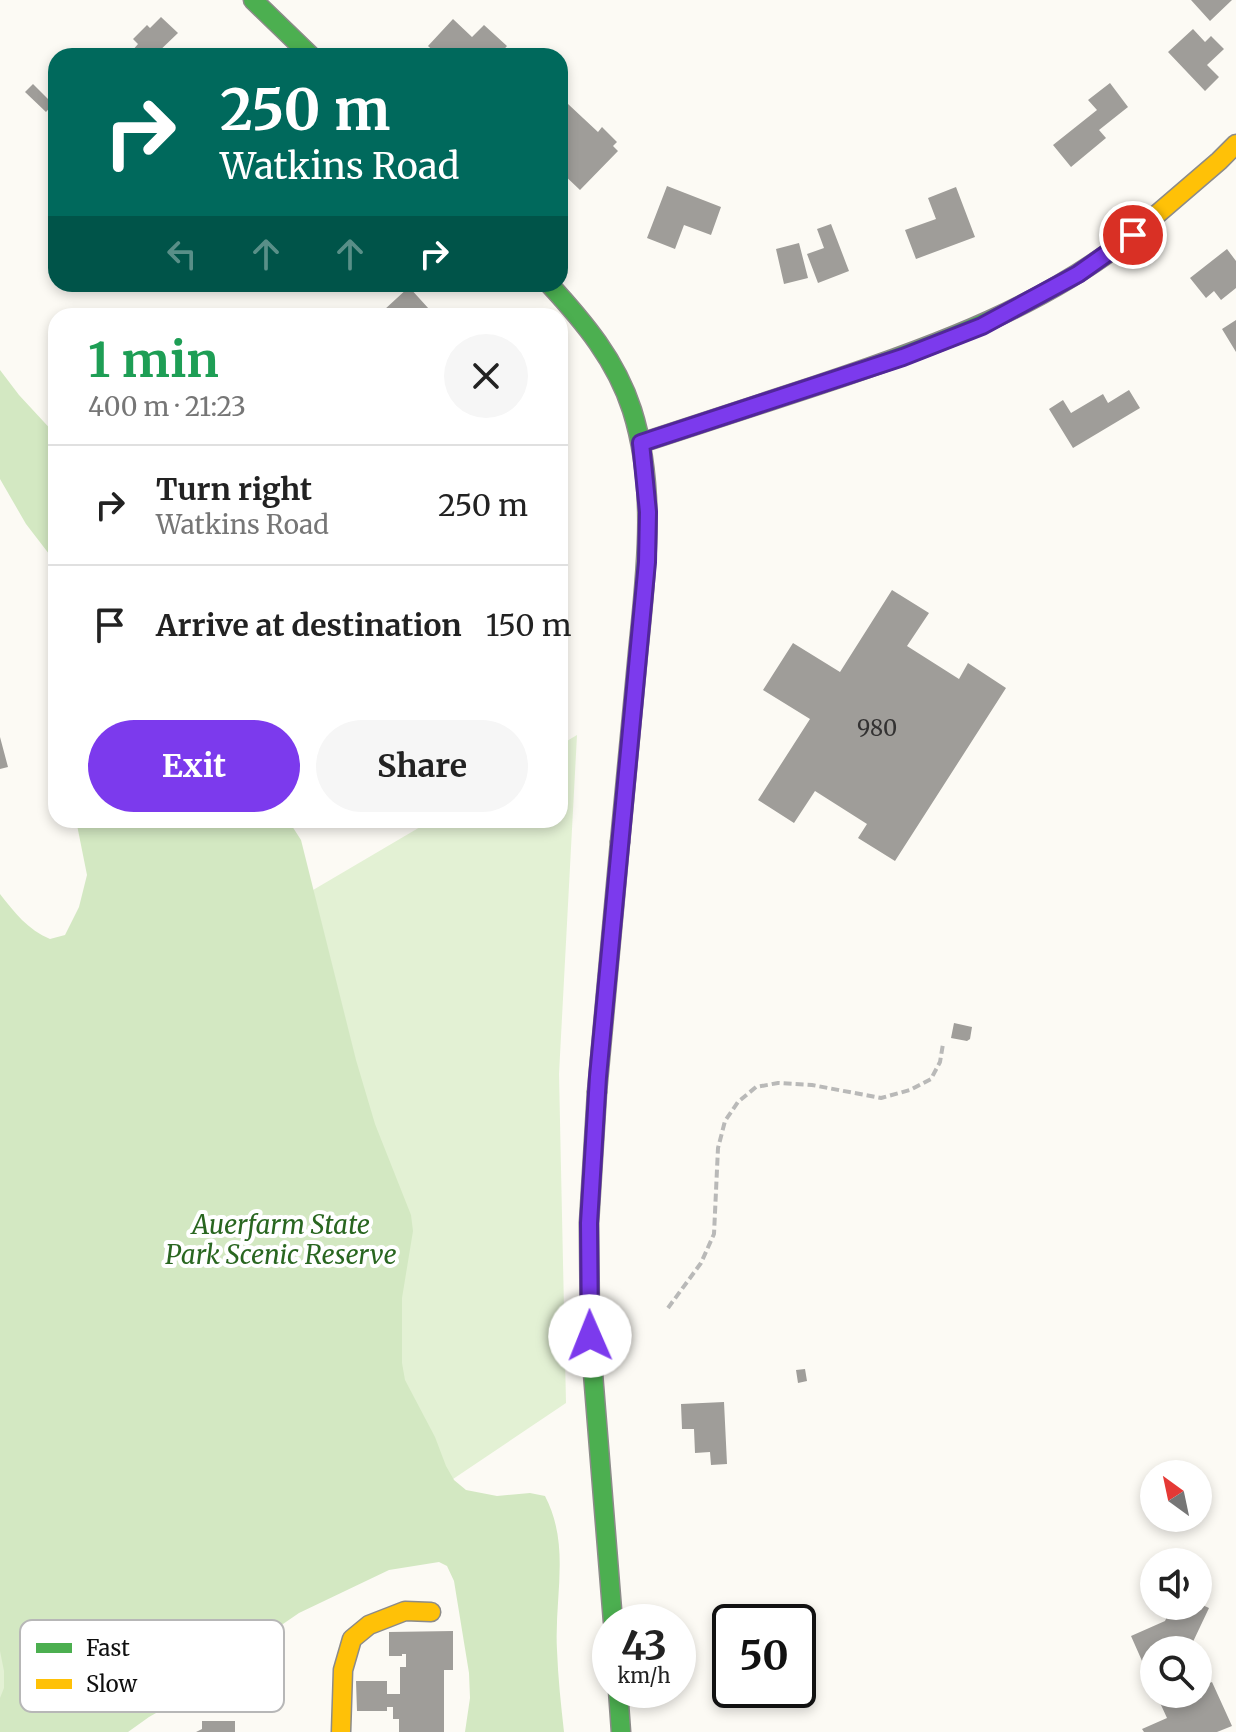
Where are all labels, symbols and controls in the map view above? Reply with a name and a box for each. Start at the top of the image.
text: 250 m [220,75,390,145]
icon: right [88,80,192,184]
text: Watkins Road [220,144,460,189]
pin [1099,201,1167,269]
icon: arrive [1111,213,1155,257]
icon: left [160,232,204,276]
icon: ahead [244,232,288,276]
icon: ahead [328,232,372,276]
icon: right [412,232,456,276]
text: 1 min [88,330,219,390]
button: close [444,334,528,418]
text: 400 m · 21:23 [88,390,246,423]
text: Turn right [156,470,312,508]
icon: right [88,483,132,527]
text: 250 m [438,486,528,524]
text: Watkins Road [156,508,329,541]
icon: arrive [88,603,132,647]
text: Arrive at destination [156,606,462,644]
text: 150 m [486,606,572,644]
house number: 980 [857,714,897,742]
button: Exit [88,720,300,812]
button: Share [316,720,528,812]
park label: Auerfarm State Park Scenic Reserve [165,1208,397,1271]
position arrow [548,1294,632,1378]
north arrow [1140,1460,1212,1532]
map controls [1140,1460,1212,1708]
button: sound [1140,1548,1212,1620]
speed limit sign: 50 [712,1604,816,1708]
legend [20,1620,284,1712]
text: 43 [621,1621,667,1671]
text: Fast [86,1634,130,1662]
button: search [1140,1636,1212,1708]
text: km/h [618,1663,670,1688]
text: Slow [86,1670,137,1698]

